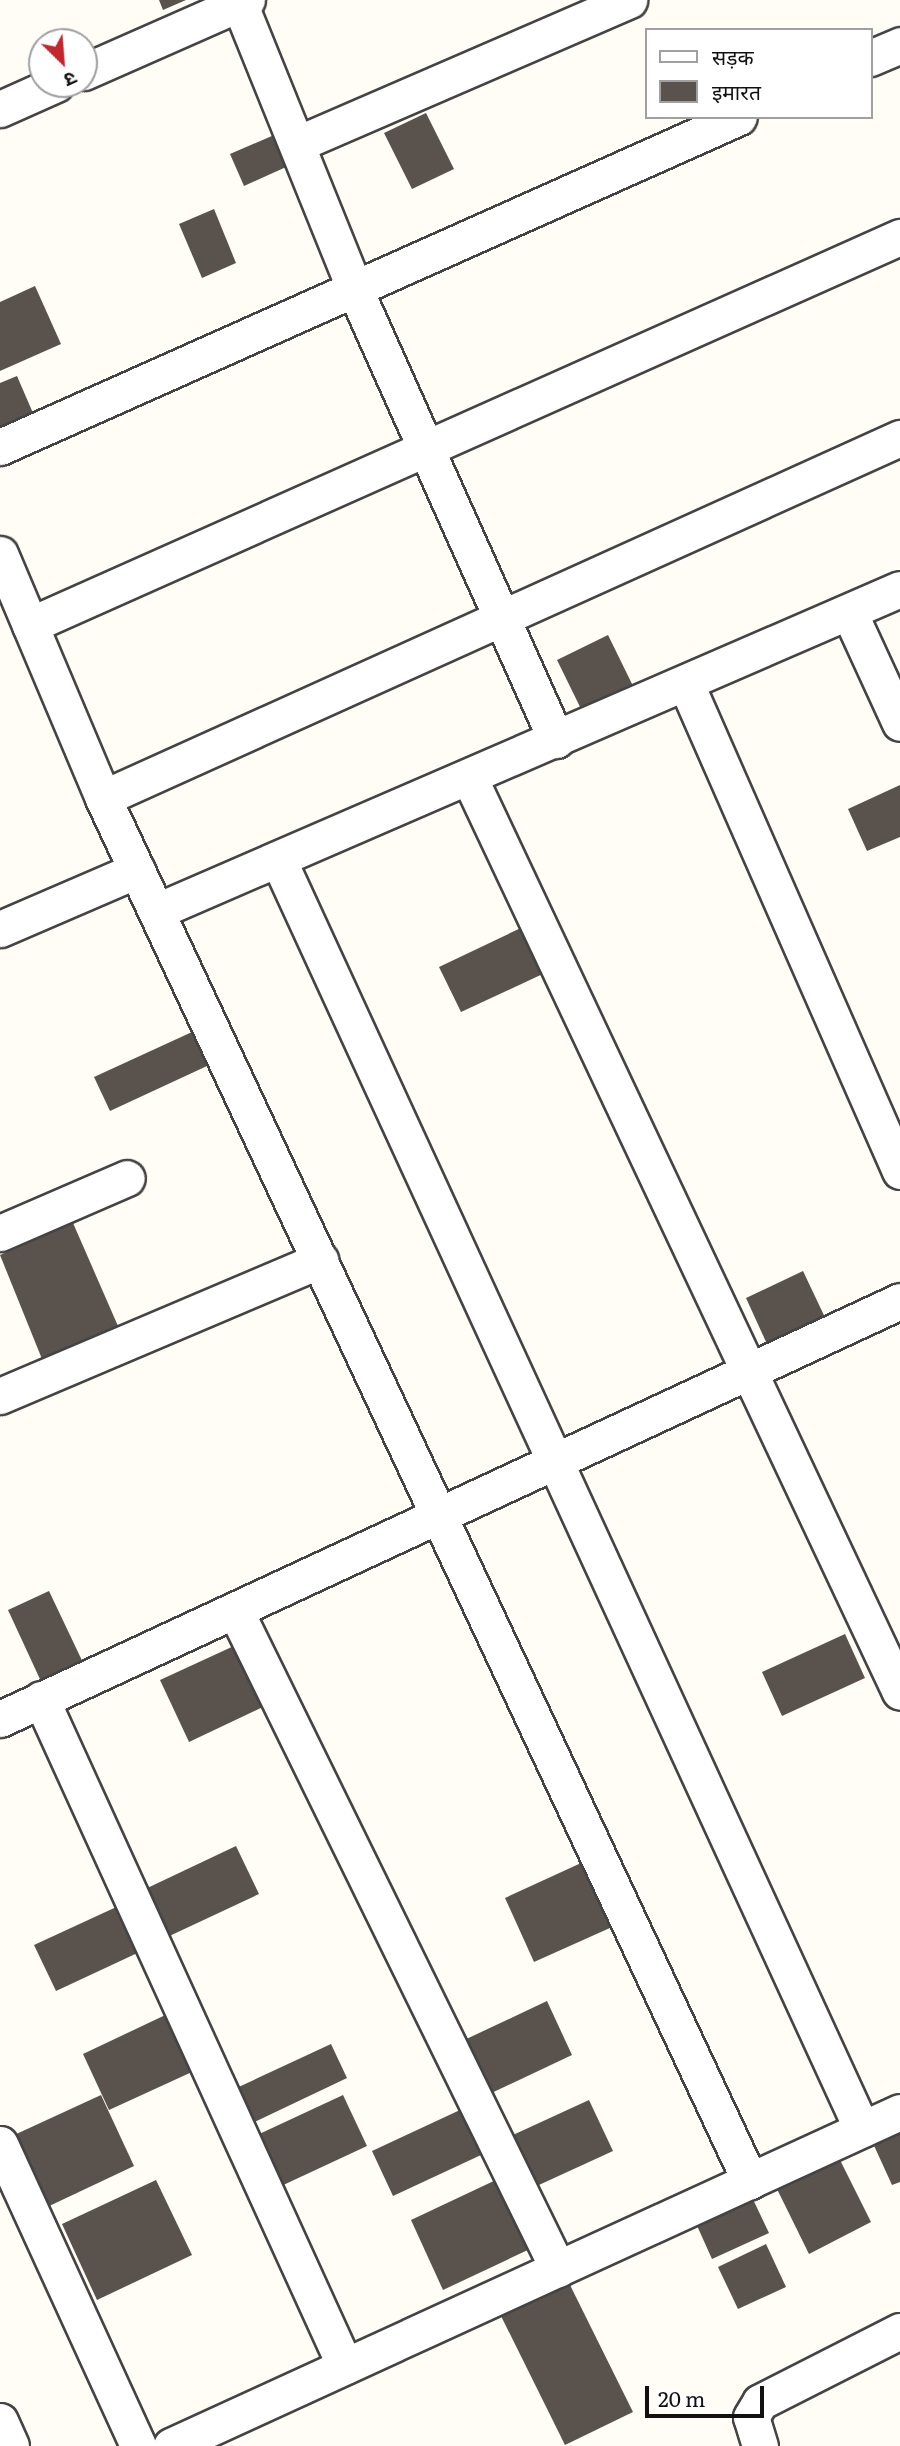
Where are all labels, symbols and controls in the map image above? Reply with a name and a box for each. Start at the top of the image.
north arrow [28,28,98,98]
legend [645,28,872,119]
text: सड़क [712,40,754,71]
text: उ [60,65,82,95]
text: इमारत [712,75,761,106]
scale bar [648,2372,767,2416]
text: 20 m [658,2382,705,2413]

